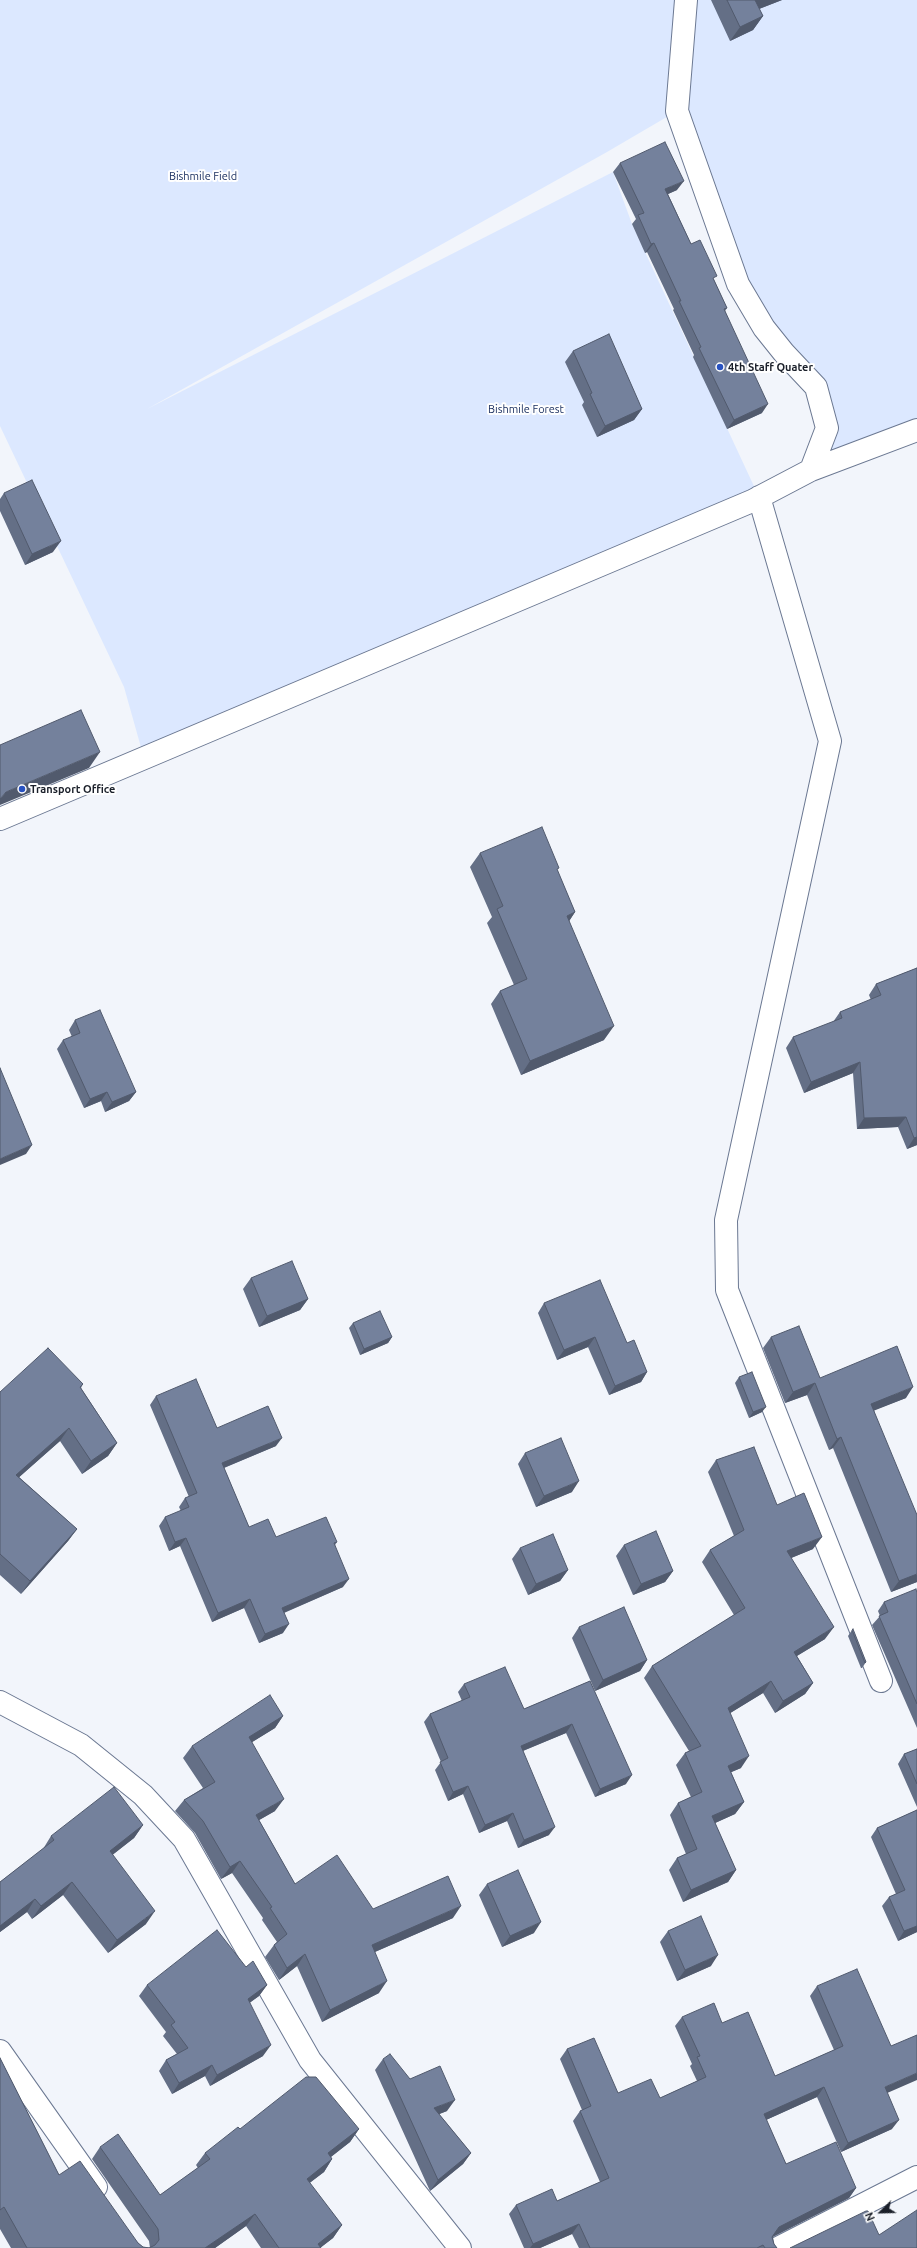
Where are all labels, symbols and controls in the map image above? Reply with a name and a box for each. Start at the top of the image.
park label: Bishmile Field [169,169,237,183]
place label: 4th Staff Quater [728,360,813,374]
marker: 4th Staff Quater [715,362,725,372]
park label: Bishmile Forest [488,402,564,416]
place label: Transport Office [30,782,115,796]
marker: Transport Office [17,784,27,794]
north arrow [861,2192,901,2232]
text: N [863,2211,877,2223]

